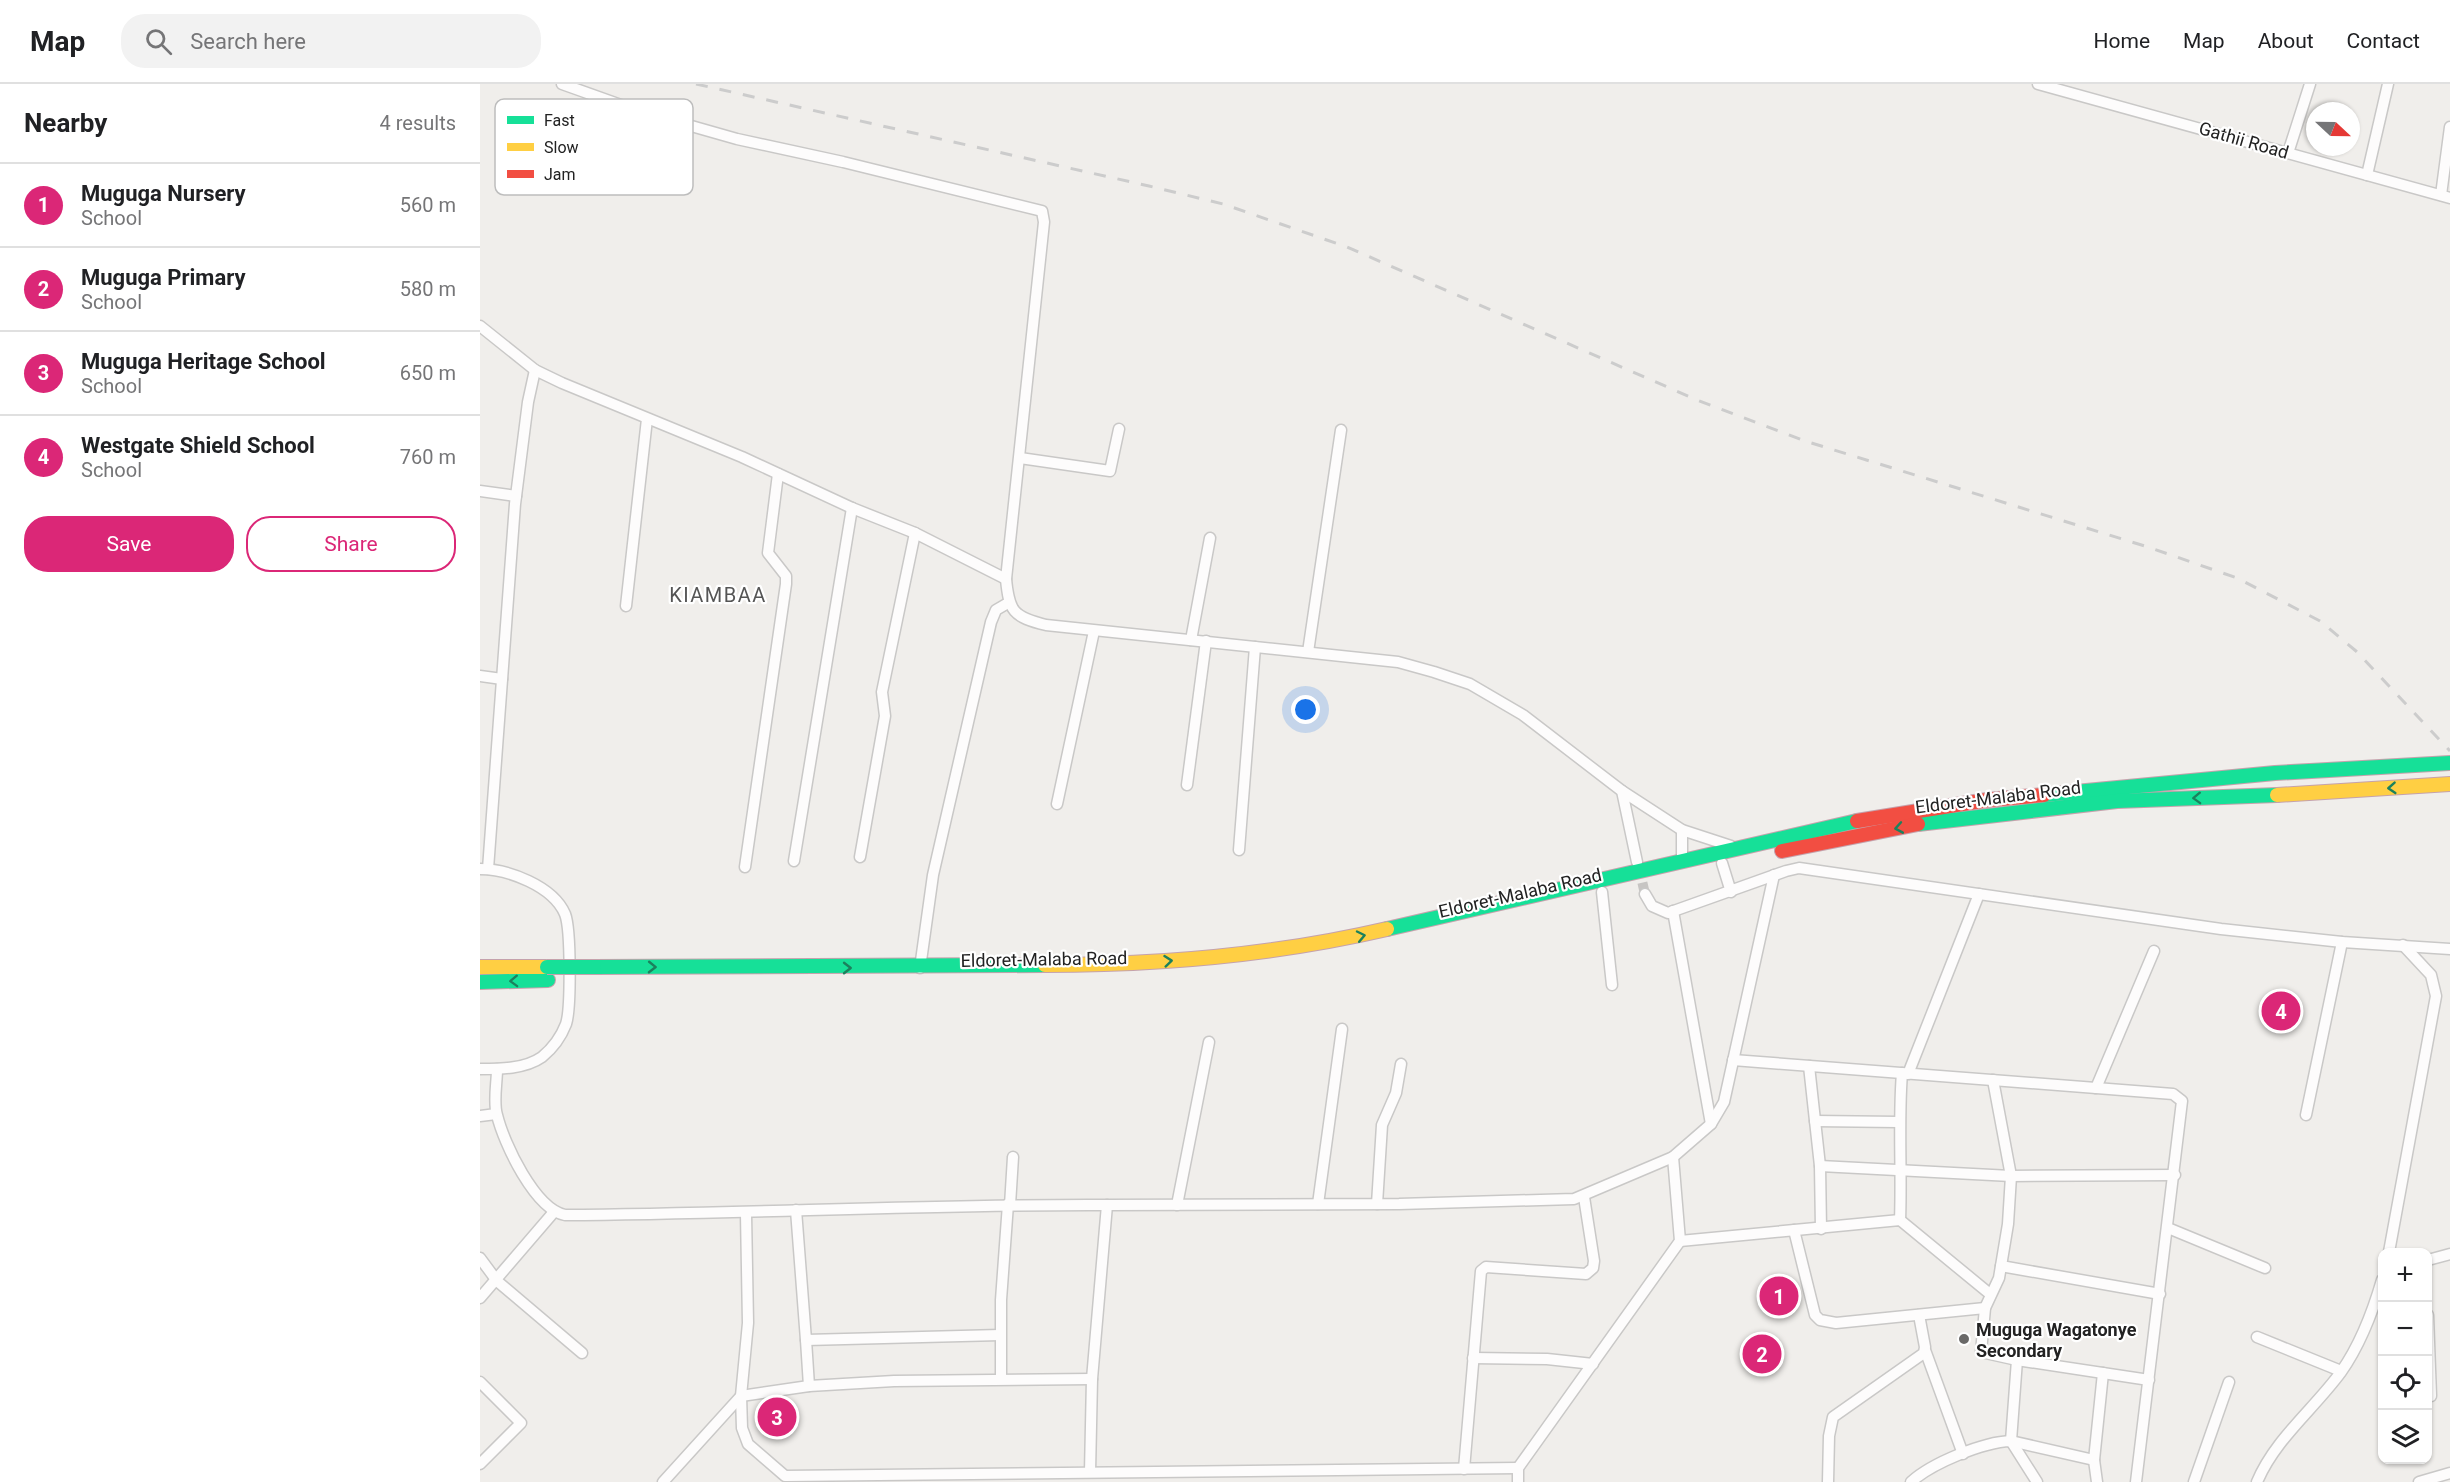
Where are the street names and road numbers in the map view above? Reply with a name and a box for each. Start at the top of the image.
street label: Gathii Road [2197,117,2291,163]
street label: Eldoret-Malaba Road [1914,776,2082,818]
street label: Eldoret-Malaba Road [1436,864,1604,922]
street label: Eldoret-Malaba Road [960,947,1128,971]

